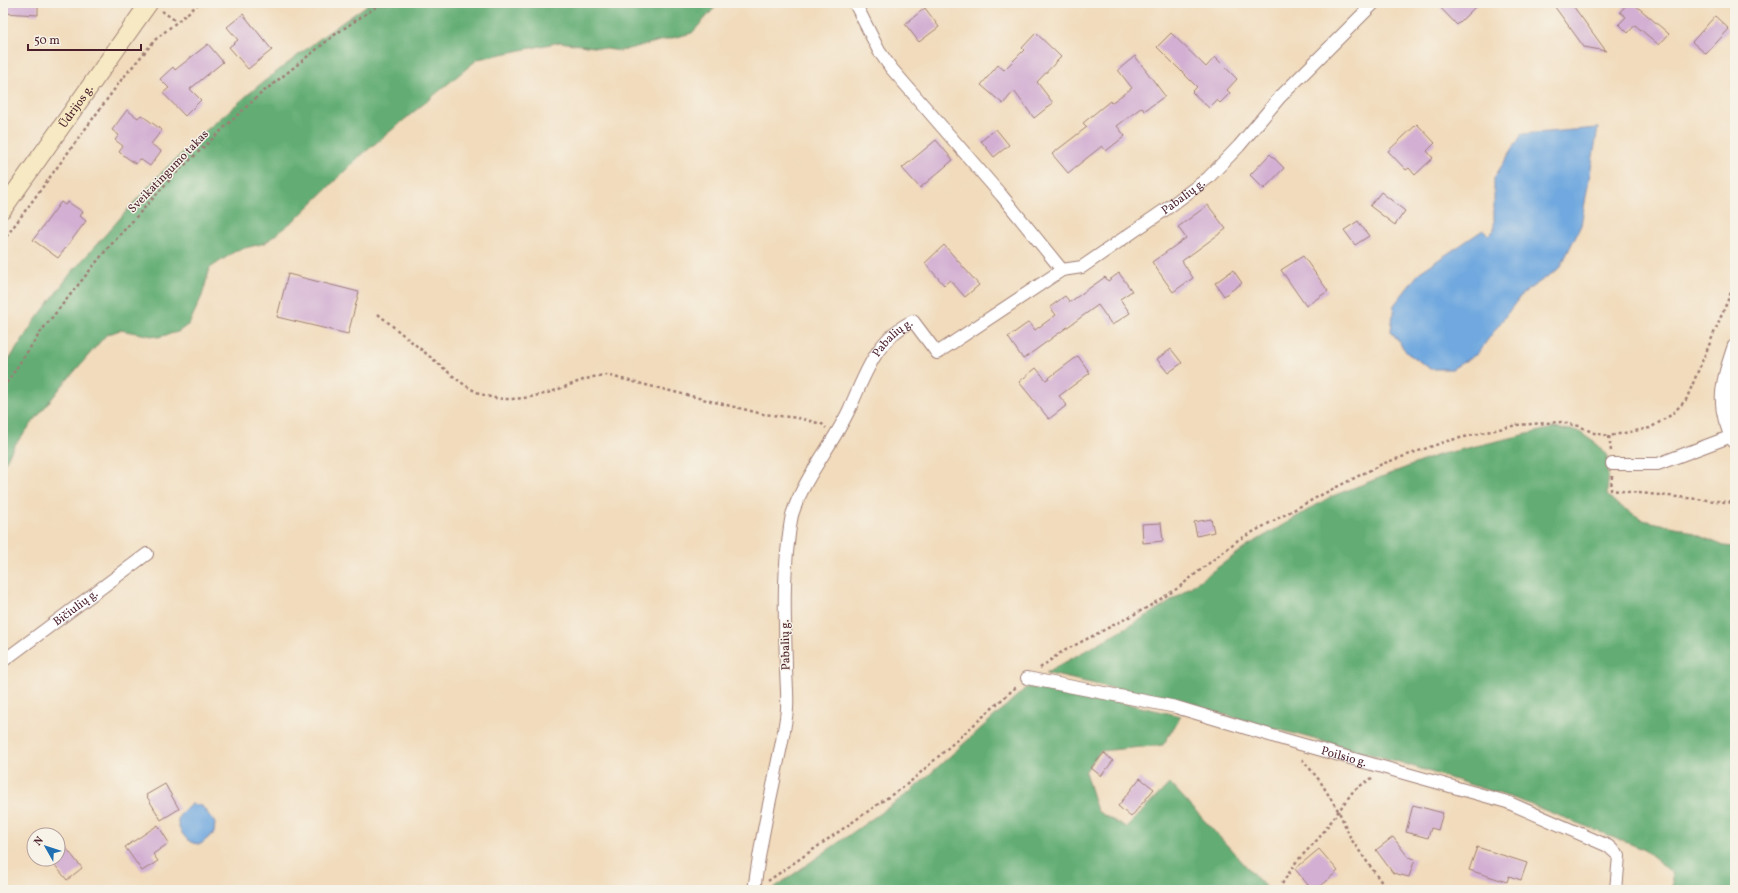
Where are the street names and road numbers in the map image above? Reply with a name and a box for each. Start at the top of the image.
street label: Ūdrijos g. [56,82,98,132]
street label: Sveikatingumo takas [125,127,213,217]
street label: Pabalių g. [1158,176,1209,219]
street label: Pabalių g. [869,315,916,361]
street label: Bičiulių g. [50,586,102,630]
street label: Pabalių g. [778,619,794,671]
street label: Poilsio g. [1319,743,1369,771]

